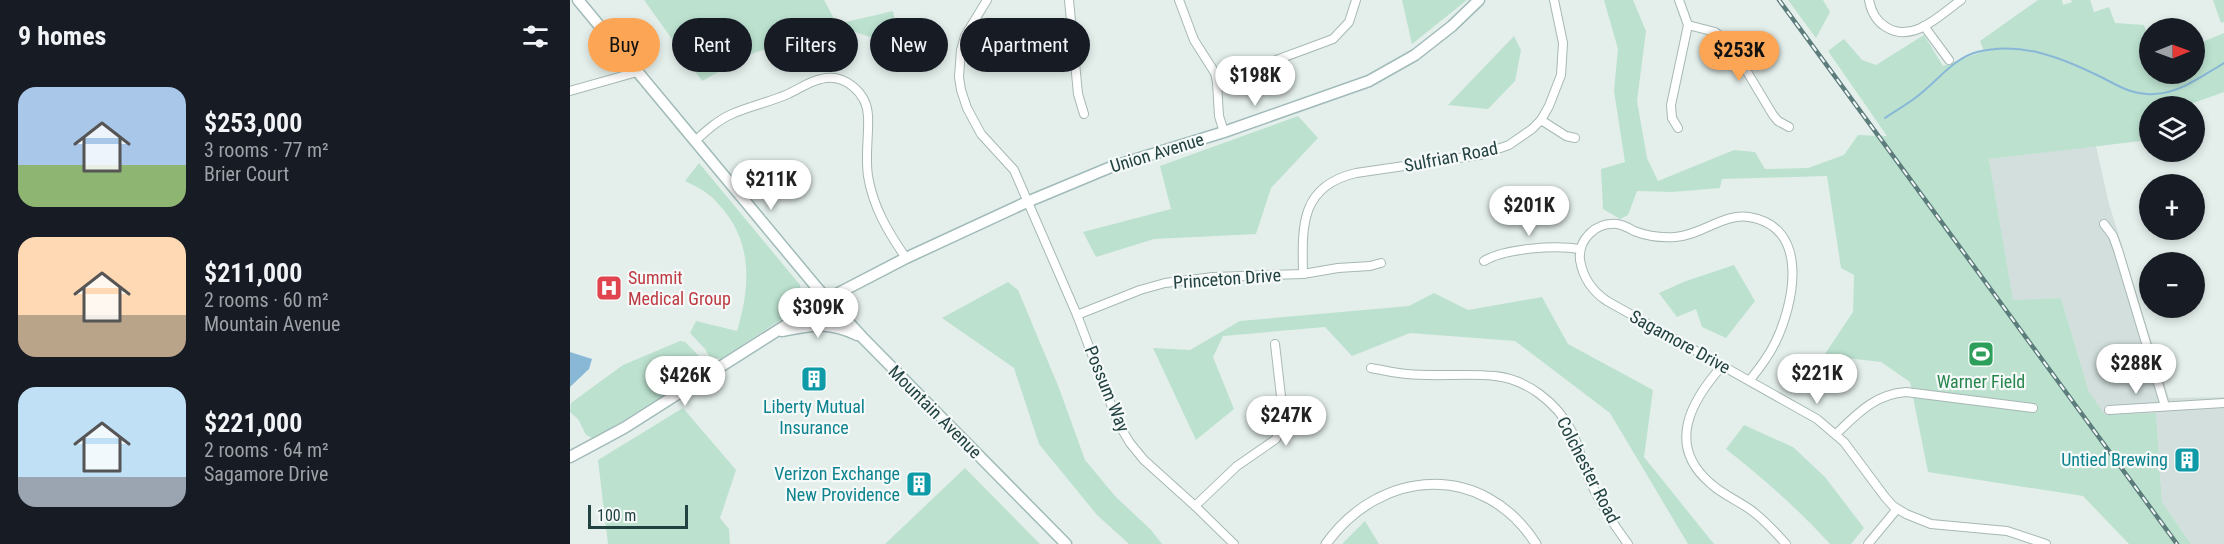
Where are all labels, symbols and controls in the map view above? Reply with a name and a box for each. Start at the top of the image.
chip: Buy [588,18,660,72]
chip: Rent [672,18,752,72]
chip: Filters [764,18,858,72]
chip: New [870,18,948,72]
chip: Apartment [960,18,1090,72]
north arrow [2139,18,2205,84]
map controls [2139,18,2205,318]
icon: filters [519,20,552,53]
text: 9 homes [18,21,106,51]
pin: $253K [1697,31,1781,82]
text: $253K [1713,38,1765,62]
pin: $198K [1213,56,1297,107]
text: $198K [1229,63,1281,87]
button: layers [2139,96,2205,162]
text: $253,000 [204,108,302,138]
icon: home [66,111,138,183]
street label: Union Avenue [1108,128,1206,177]
street label: Sulfrian Road [1402,137,1500,176]
text: 3 rooms · 77 m² [204,138,329,162]
pin: $211K [729,160,813,211]
text: Brier Court [204,162,289,186]
text: $211K [745,167,797,191]
button: + [2139,174,2205,240]
pin: $201K [1487,186,1571,237]
text: $201K [1503,193,1555,217]
button: − [2139,252,2205,318]
text: $211,000 [204,258,302,288]
icon: home [66,261,138,333]
street label: Princeton Drive [1172,264,1282,293]
place label: Summit Medical Group [628,267,731,309]
hospital icon: Summit Medical Group [594,273,624,303]
text: 2 rooms · 60 m² [204,288,329,312]
pin: $309K [776,288,860,339]
text: $309K [792,295,844,319]
street label: Sagamore Drive [1626,305,1734,378]
text: Mountain Avenue [204,312,340,336]
sports icon: Warner Field [1966,339,1996,369]
street label: Possum Way [1081,343,1134,435]
pin: $288K [2094,344,2178,395]
text: $288K [2110,351,2162,375]
pin: $221K [1775,354,1859,405]
pin: $426K [643,356,727,407]
street label: Mountain Avenue [885,361,986,462]
text: $221K [1791,361,1843,385]
text: $426K [659,363,711,387]
building icon: Liberty Mutual Insurance [799,364,829,394]
place label: Warner Field [1937,371,2025,392]
place label: Liberty Mutual Insurance [763,396,865,438]
pin: $247K [1244,396,1328,447]
text: $247K [1260,403,1312,427]
text: $221,000 [204,408,302,438]
icon: home [66,411,138,483]
street label: Colchester Road [1553,413,1624,526]
text: 2 rooms · 64 m² [204,438,329,462]
building icon: Untied Brewing [2172,445,2202,475]
place label: Untied Brewing [2061,449,2168,470]
text: Sagamore Drive [204,462,328,486]
place label: Verizon Exchange New Providence [774,463,900,505]
building icon: Verizon Exchange New Providence [904,469,934,499]
scale bar [588,502,688,530]
text: 100 m [597,506,636,525]

